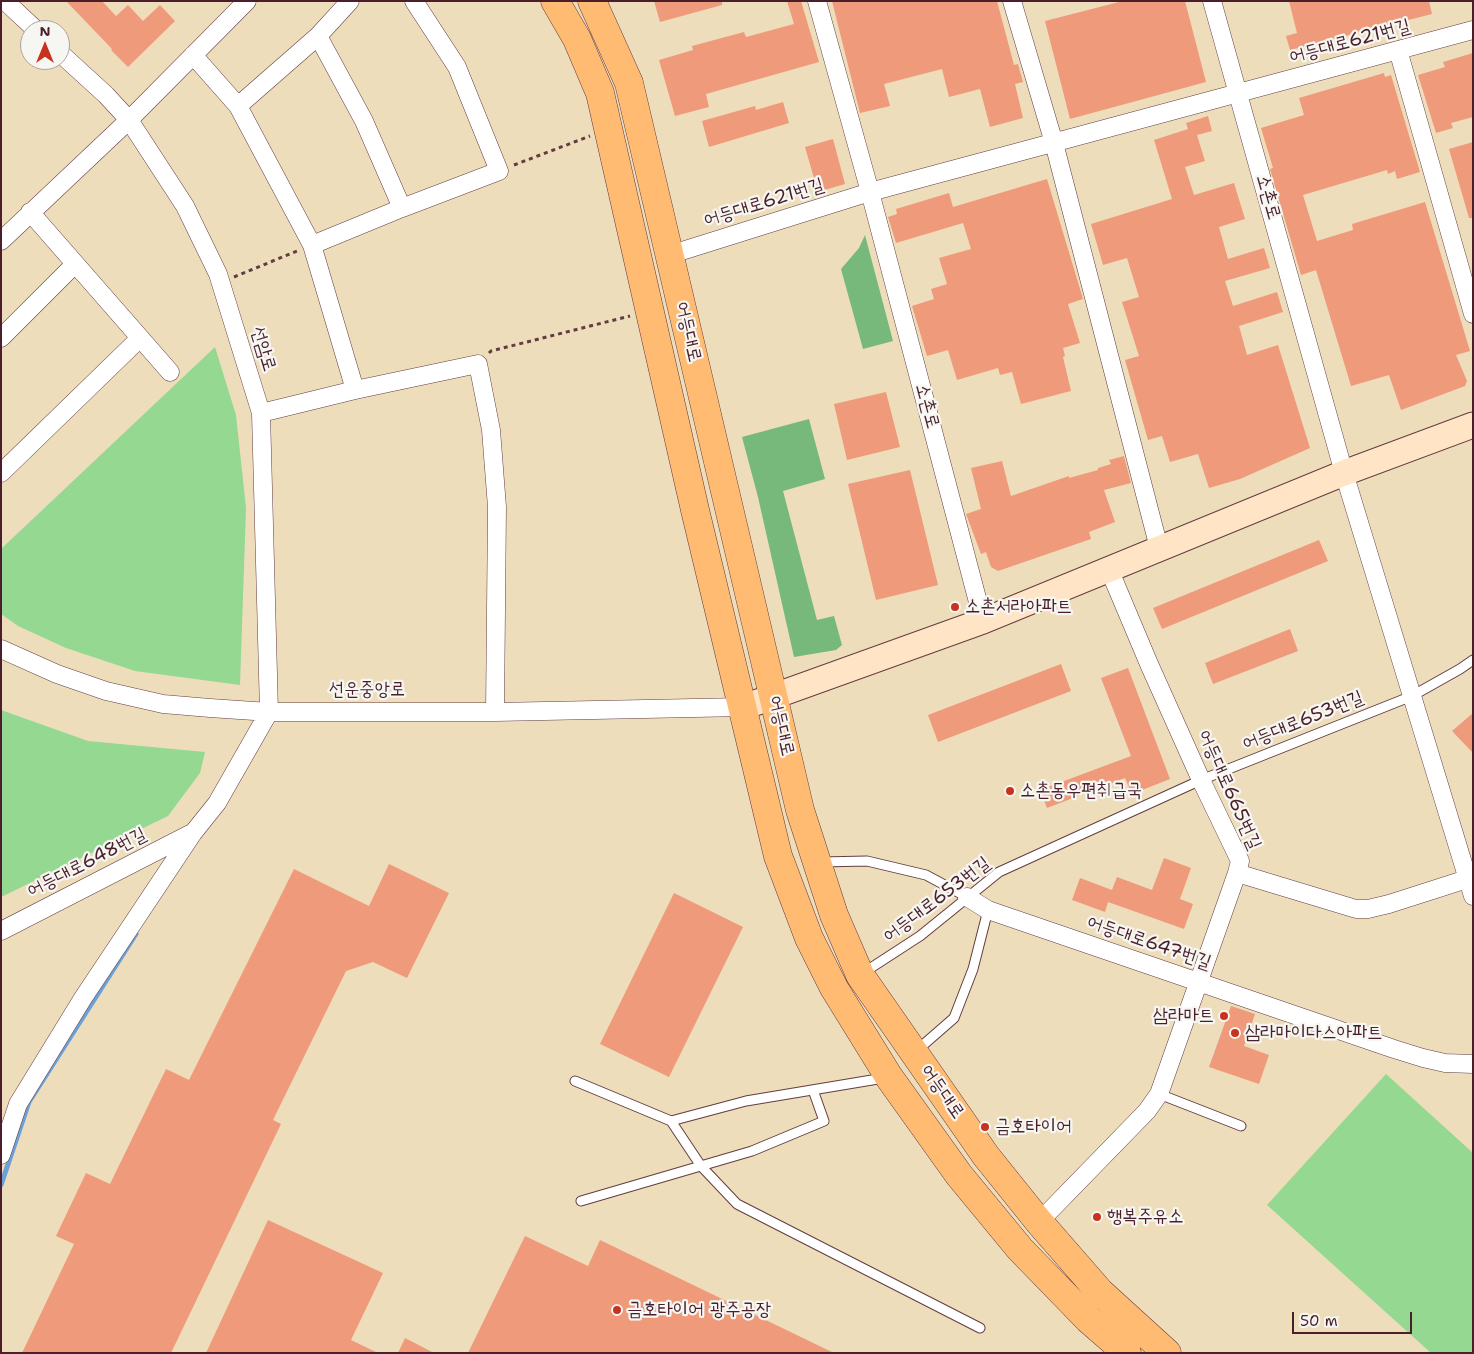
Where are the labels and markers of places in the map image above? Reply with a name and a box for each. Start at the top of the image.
place label: 소촌서라아파트 [965,596,1072,618]
marker: 소촌서라아파트 [949,601,961,613]
place label: 소촌동우편취급국 [1020,780,1142,802]
marker: 소촌동우편취급국 [1004,785,1016,797]
place label: 삼라마트 [1153,1005,1214,1027]
marker: 삼라마트 [1218,1010,1230,1022]
place label: 삼라마이다스아파트 [1245,1022,1383,1044]
marker: 삼라마이다스아파트 [1229,1027,1241,1039]
place label: 금호타이어 [995,1116,1071,1138]
marker: 금호타이어 [979,1121,991,1133]
place label: 행복주유소 [1107,1206,1183,1228]
marker: 행복주유소 [1091,1211,1103,1223]
place label: 금호타이어 광주공장 [627,1299,771,1321]
marker: 금호타이어 광주공장 [611,1304,623,1316]

